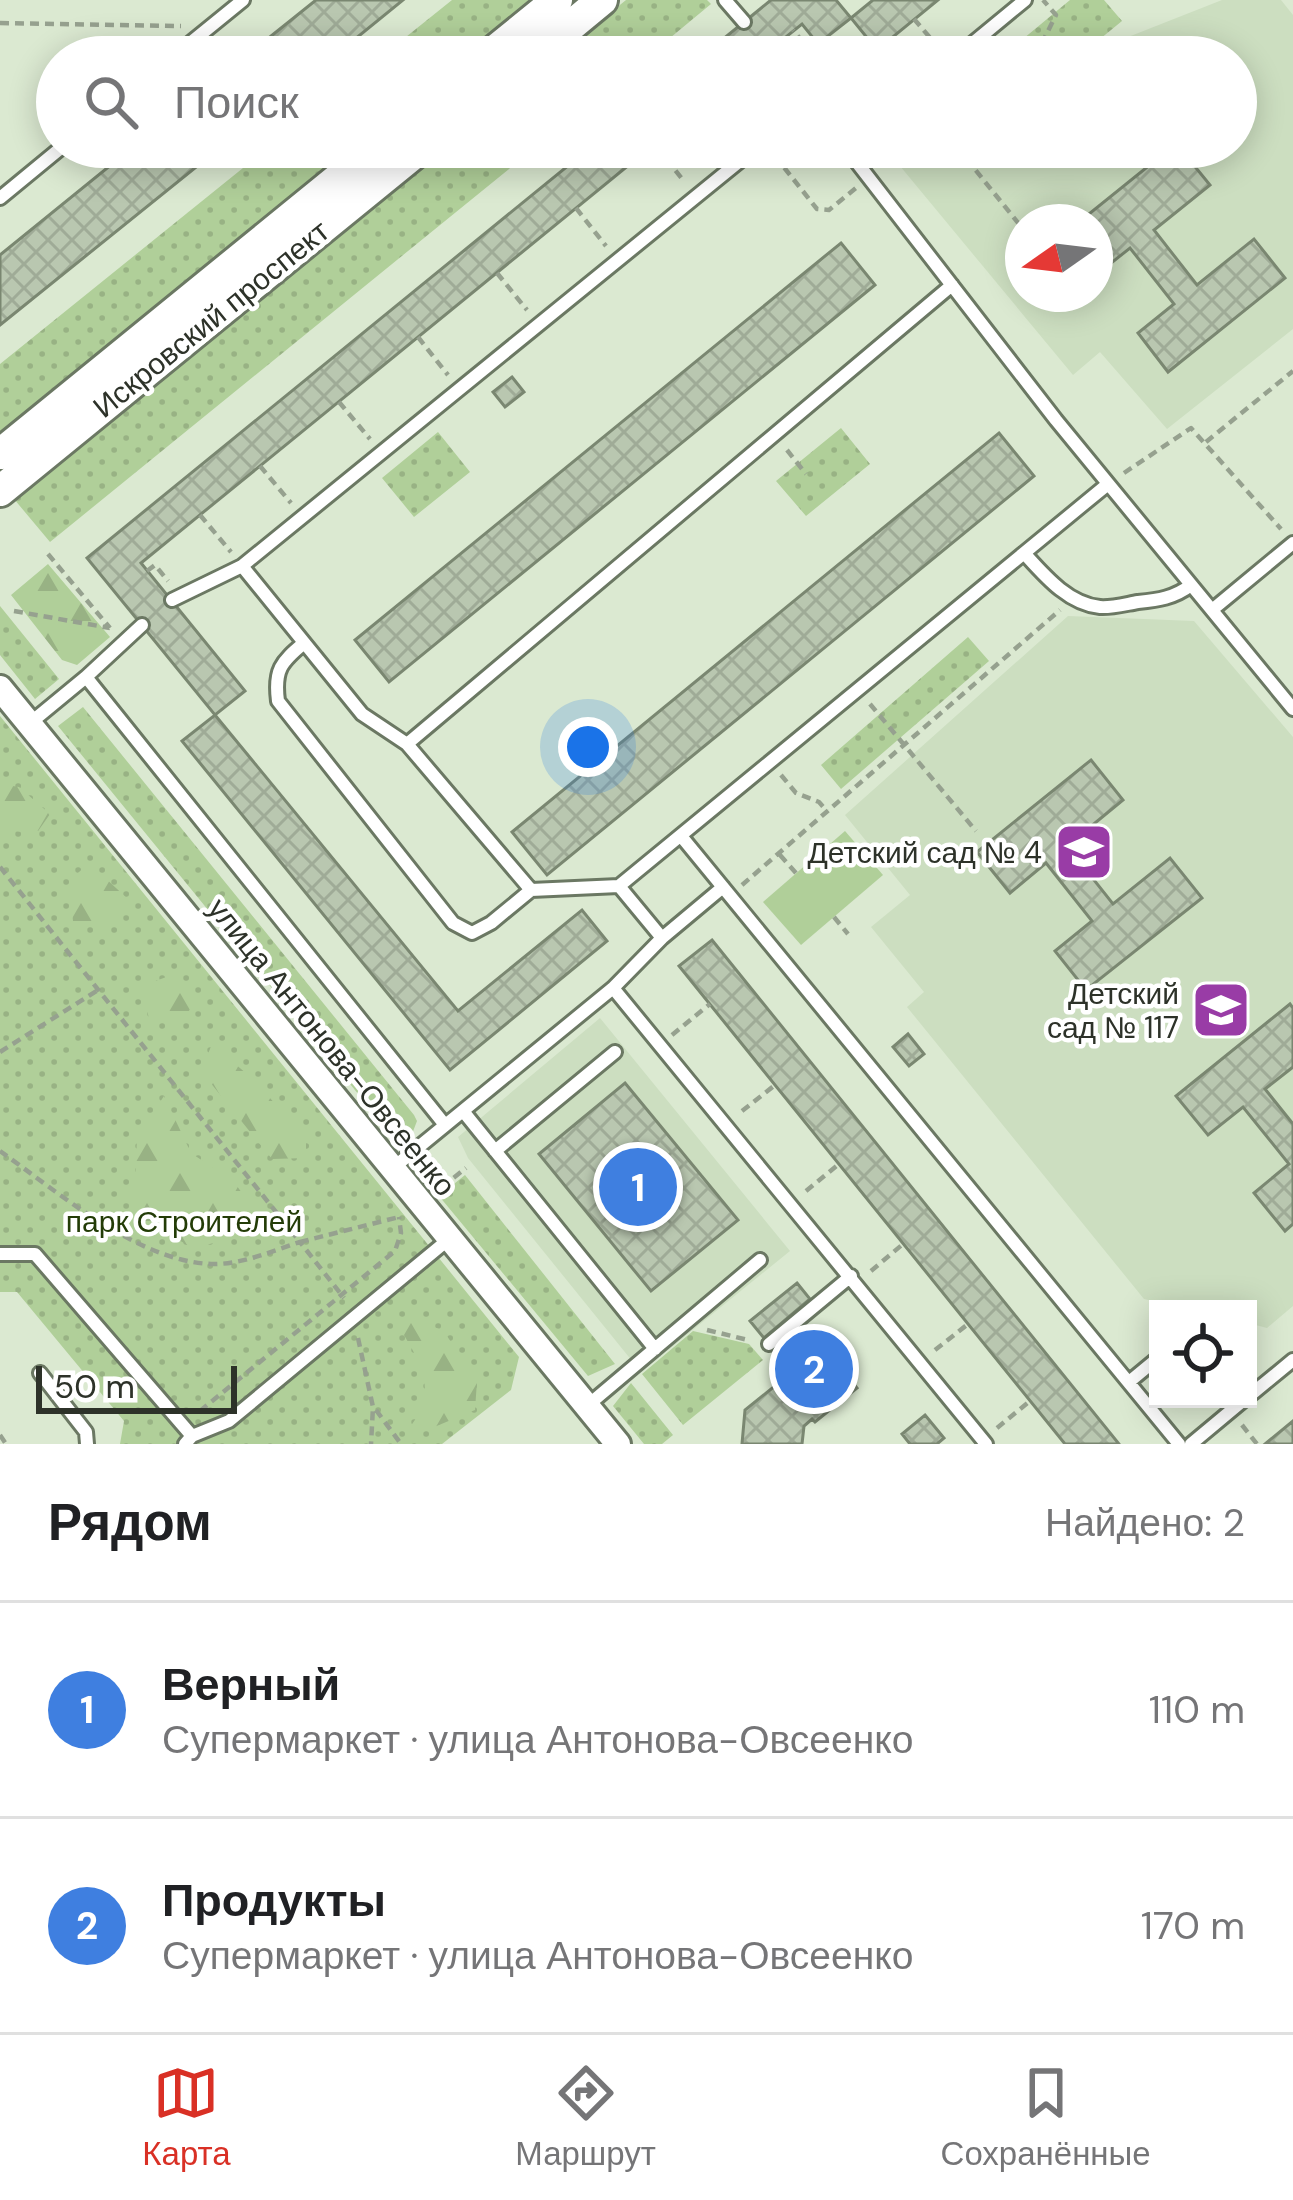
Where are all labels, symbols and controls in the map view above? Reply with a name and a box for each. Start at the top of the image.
search box [36,36,1257,168]
icon: search [78,69,144,135]
text: Поиск [174,73,299,132]
north arrow [1005,204,1113,312]
street label: Искровский проспект [85,211,337,426]
your location [558,717,618,777]
school or university icon: Детский сад № 4 [1053,821,1115,883]
place label: Детский сад № 4 [807,833,1042,872]
street label: улица Антонова-Овсеенко [200,890,464,1204]
place label: Детский сад № 117 [1047,974,1179,1047]
school or university icon: Детский сад № 117 [1190,979,1252,1041]
pin: 1 [599,1142,677,1232]
park label: парк Строителей [66,1202,302,1241]
map controls [1149,1300,1257,1408]
button: locate [1149,1300,1257,1408]
pin: 2 [775,1324,853,1414]
scale bar [36,1360,237,1413]
text: 50 m [54,1365,135,1408]
text: Рядом [48,1489,212,1556]
text: Найдено: 2 [1045,1497,1245,1548]
text: Верный [162,1655,340,1714]
text: 1 [80,1684,94,1735]
text: 110 m [1149,1684,1245,1735]
text: Супермаркет · улица Антонова-Овсеенко [162,1714,913,1765]
text: Продукты [162,1871,386,1930]
text: 2 [76,1900,98,1951]
text: 170 m [1141,1900,1245,1951]
text: Супермаркет · улица Антонова-Овсеенко [162,1930,913,1981]
tab: Карта [142,2060,231,2175]
tab: Маршрут [515,2060,656,2175]
tab: Сохранённые [941,2060,1151,2175]

